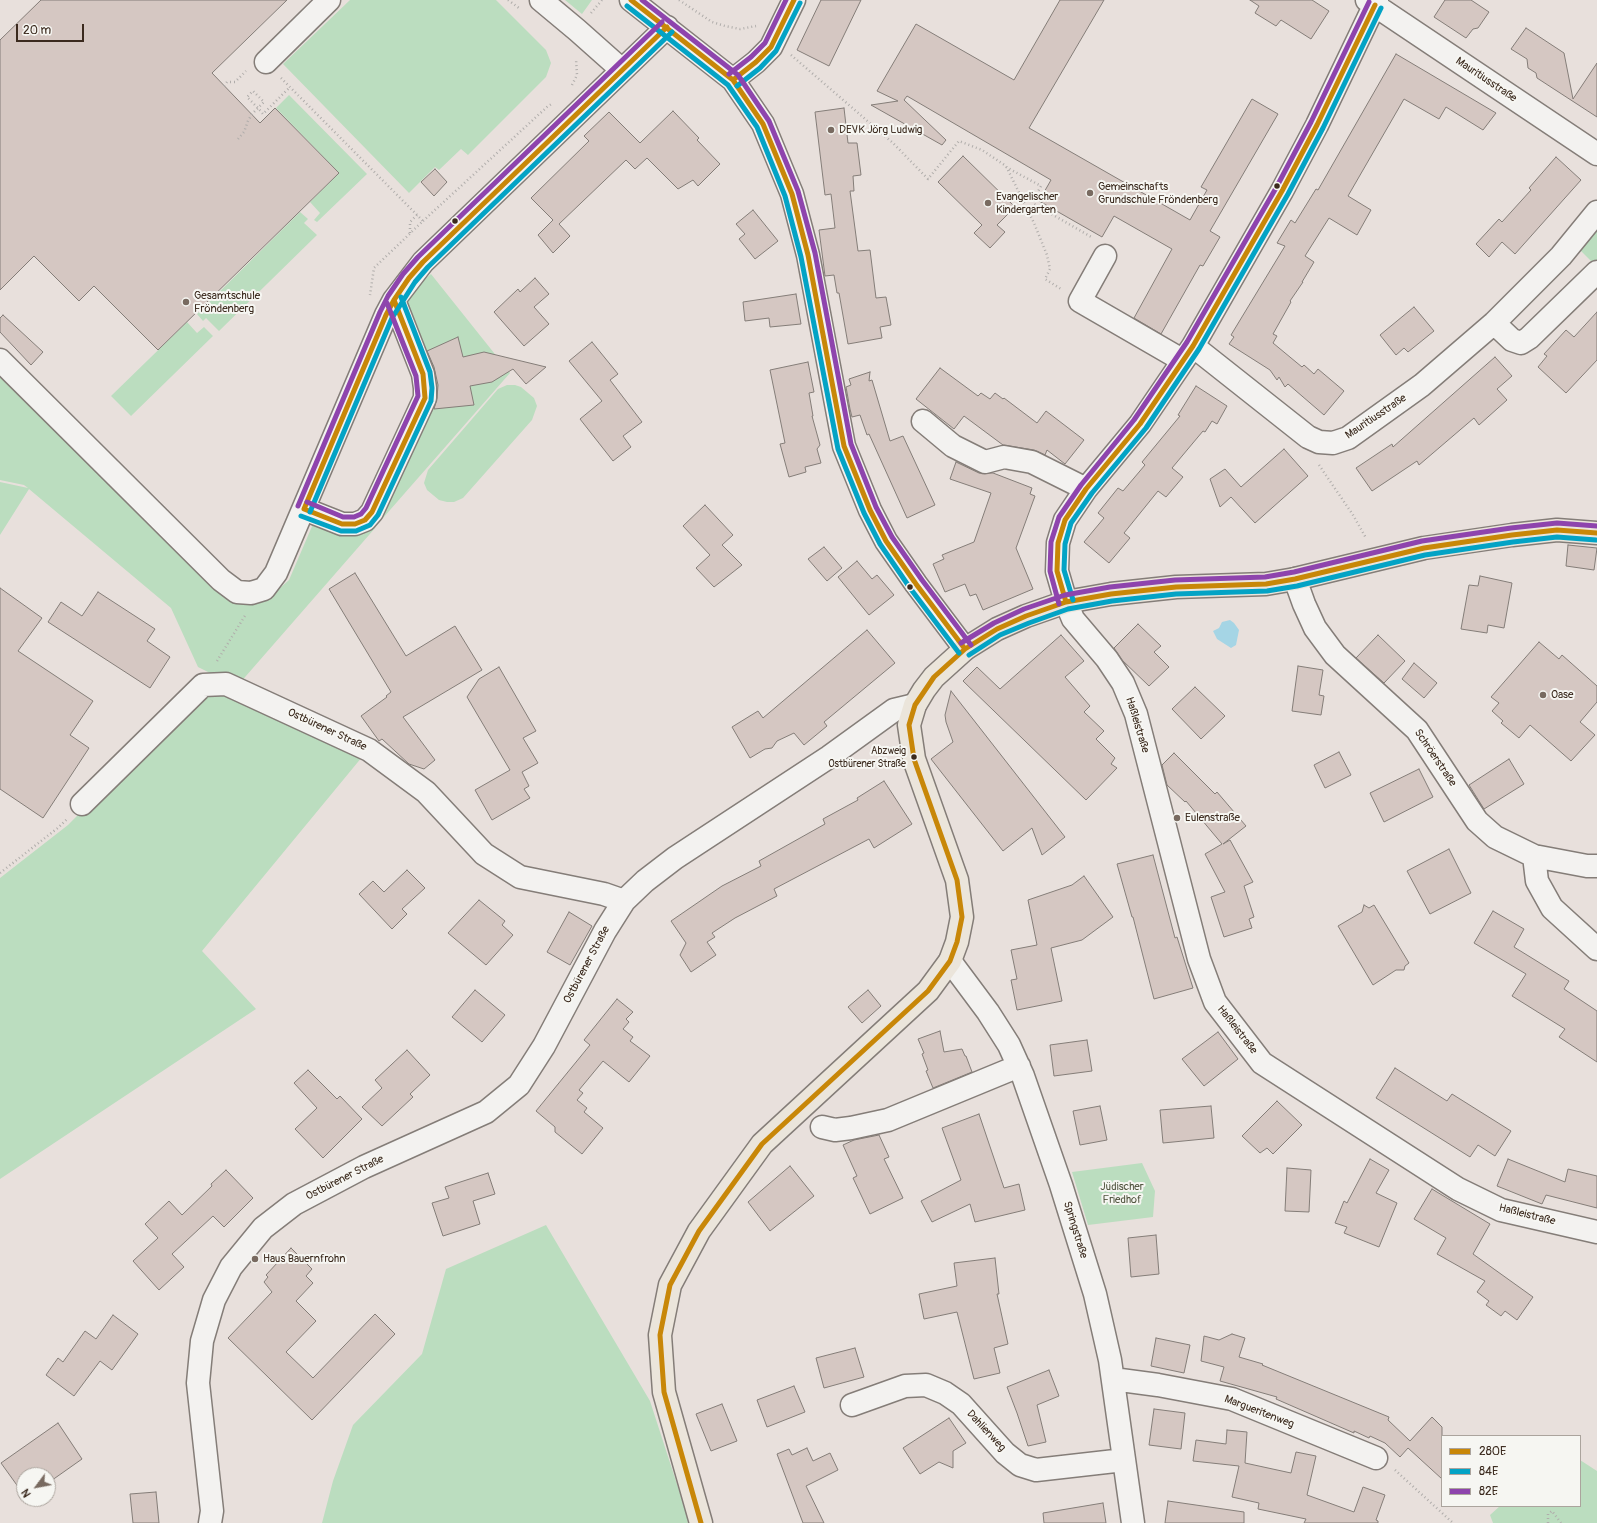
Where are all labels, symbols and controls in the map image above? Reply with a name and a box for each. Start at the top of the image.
scale bar [18,16,86,42]
text: 20 m [23,23,51,38]
street label: Mauritiusstraße [1453,55,1519,105]
place label: DEVK Jörg Ludwig [839,123,922,137]
marker: DEVK Jörg Ludwig [826,125,836,135]
place label: Gemeinschafts Grundschule Fröndenberg [1098,180,1218,206]
unlabelled marker [1272,181,1282,191]
marker: Gemeinschafts Grundschule Fröndenberg [1085,188,1095,198]
place label: Evangelischer Kindergarten [996,190,1058,216]
marker: Evangelischer Kindergarten [983,198,993,208]
unlabelled marker [450,216,460,226]
place label: Gesamtschule Fröndenberg [194,289,260,315]
marker: Gesamtschule Fröndenberg [181,297,191,307]
street label: Mauritiusstraße [1343,392,1409,442]
unlabelled marker [905,582,915,592]
place label: Oase [1551,688,1573,702]
marker: Oase [1538,690,1548,700]
street label: Haßleistraße [1122,695,1152,755]
street label: Ostbürener Straße [285,706,369,754]
street label: Schröerstraße [1411,727,1459,789]
place label: Abzweig Ostbürener Straße [828,745,906,768]
marker: Abzweig Ostbürener Straße [909,752,919,762]
place label: Eulenstraße [1185,811,1240,825]
marker: Eulenstraße [1172,813,1182,823]
street label: Ostbürener Straße [561,924,613,1006]
street label: Haßleistraße [1214,1003,1260,1057]
street label: Ostbürener Straße [304,1153,386,1203]
park label: Jüdischer Friedhof [1100,1180,1144,1206]
street label: Springstraße [1060,1200,1090,1260]
street label: Haßleistraße [1497,1202,1557,1228]
place label: Haus Bauernfrohn [263,1252,345,1266]
marker: Haus Bauernfrohn [250,1254,260,1264]
street label: Margueritenweg [1222,1393,1296,1431]
street label: Dahlienweg [964,1408,1008,1454]
legend [1441,1435,1581,1507]
text: 280E [1479,1444,1506,1459]
text: 84E [1479,1464,1498,1479]
north arrow [16,1467,56,1507]
text: 82E [1479,1484,1498,1499]
text: N [19,1486,34,1500]

